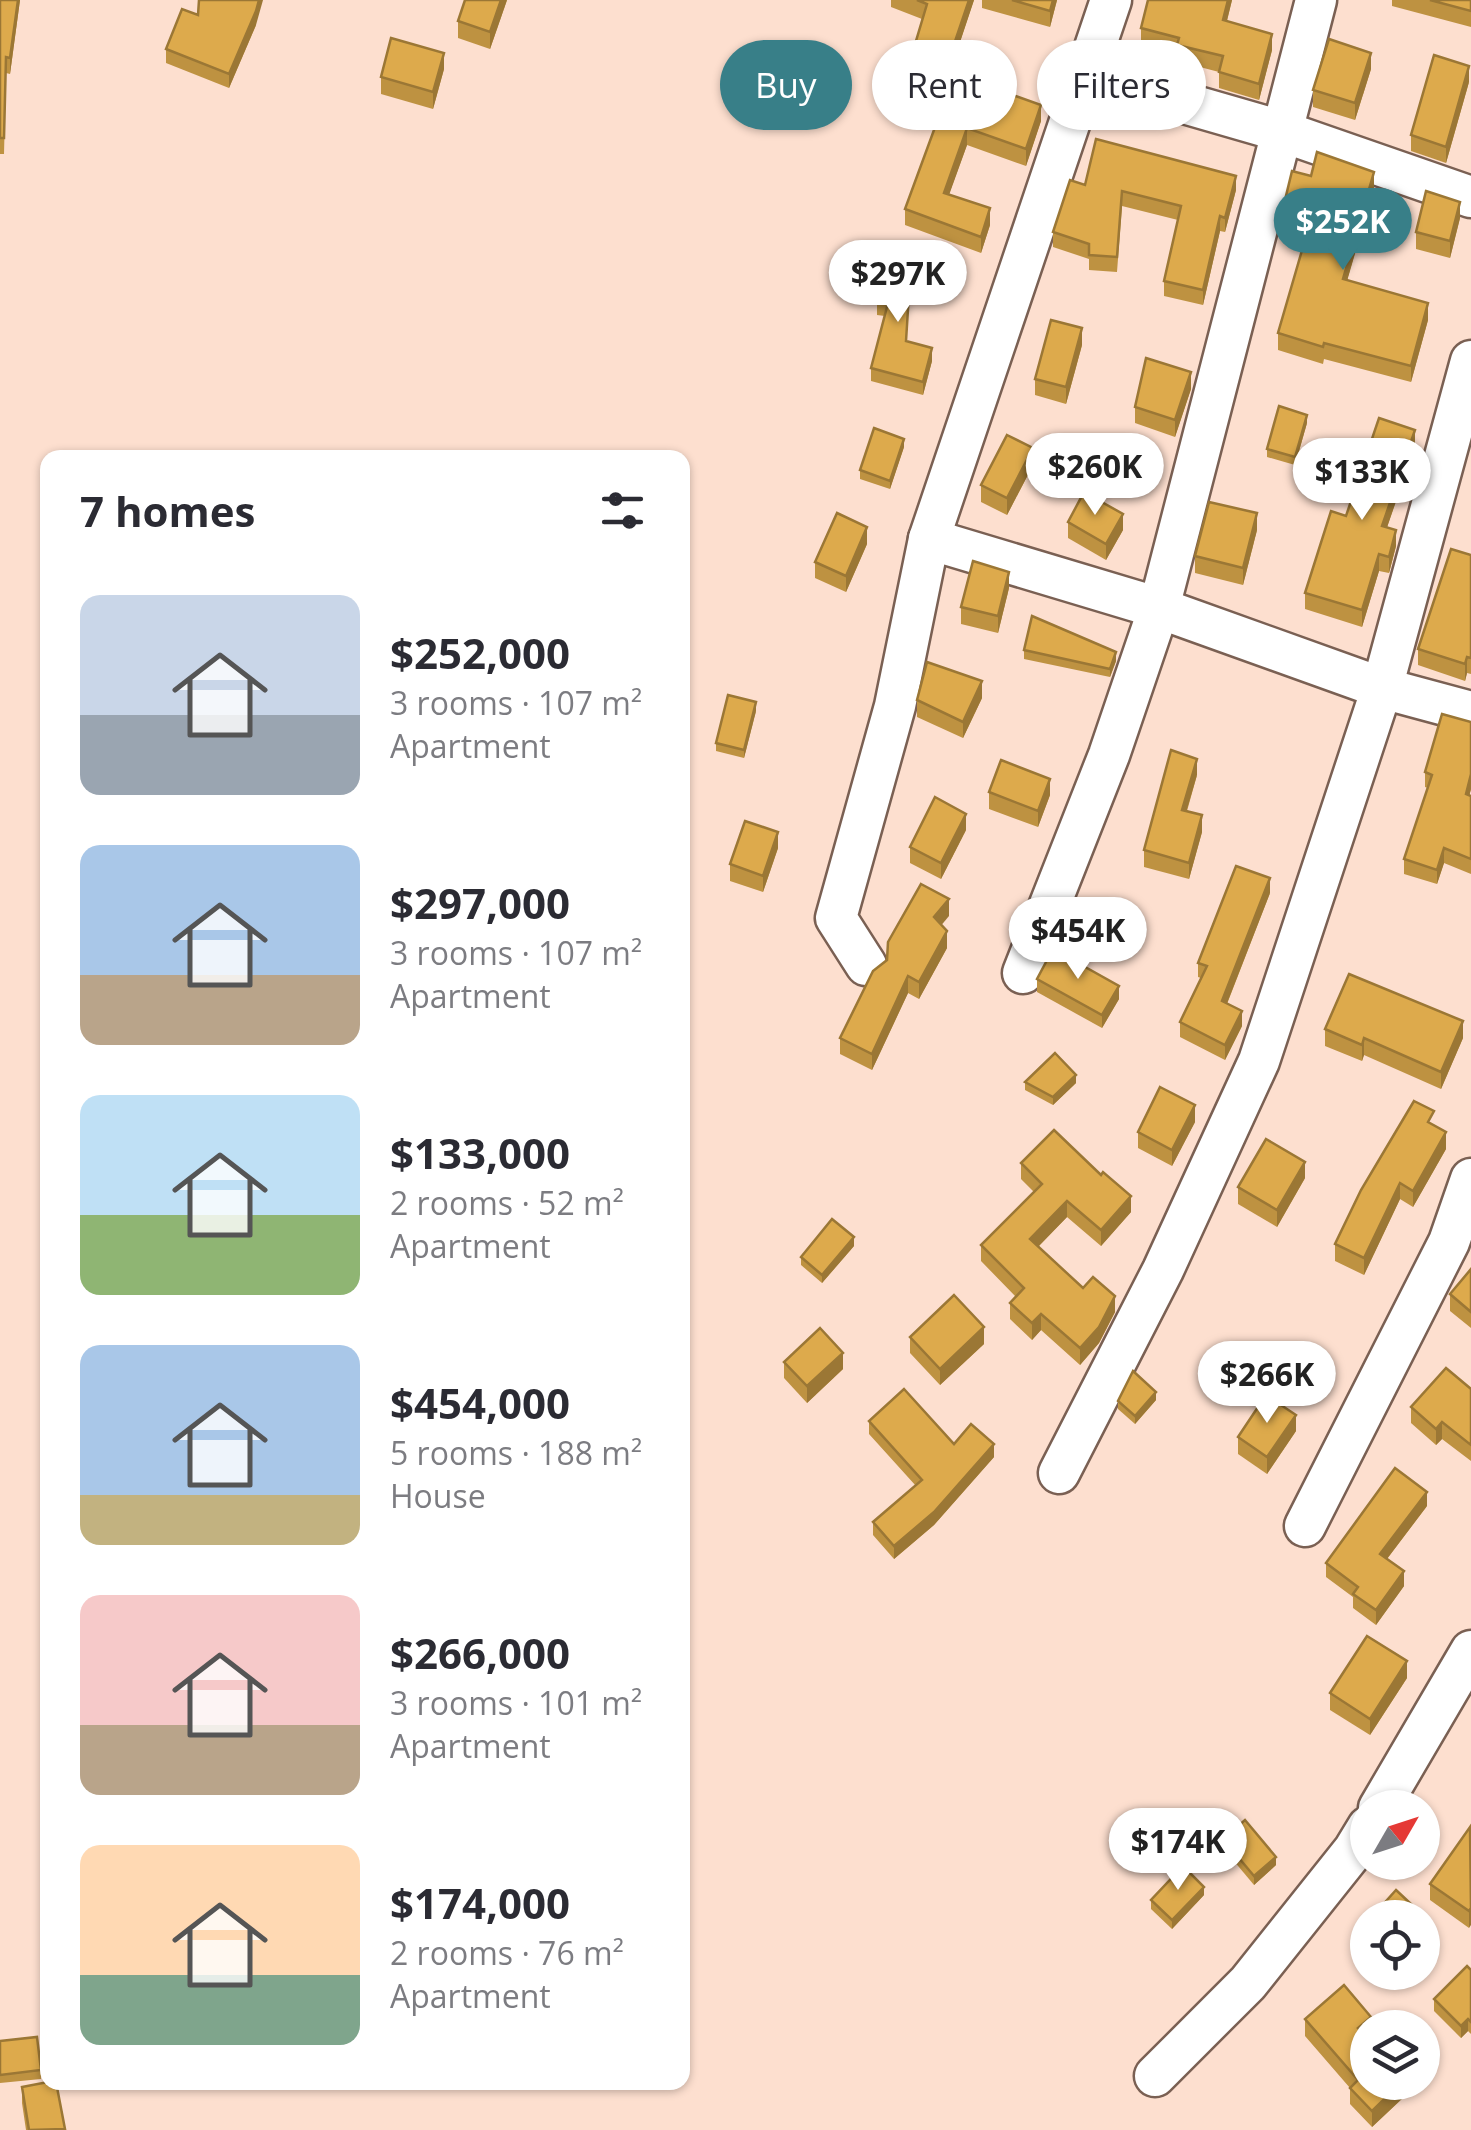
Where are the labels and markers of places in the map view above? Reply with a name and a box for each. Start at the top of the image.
pin: $252K [1273,188,1413,273]
pin: $297K [828,240,968,325]
pin: $260K [1025,433,1165,518]
pin: $133K [1292,438,1432,523]
pin: $454K [1008,897,1148,982]
pin: $266K [1197,1341,1337,1426]
pin: $174K [1108,1808,1248,1893]

